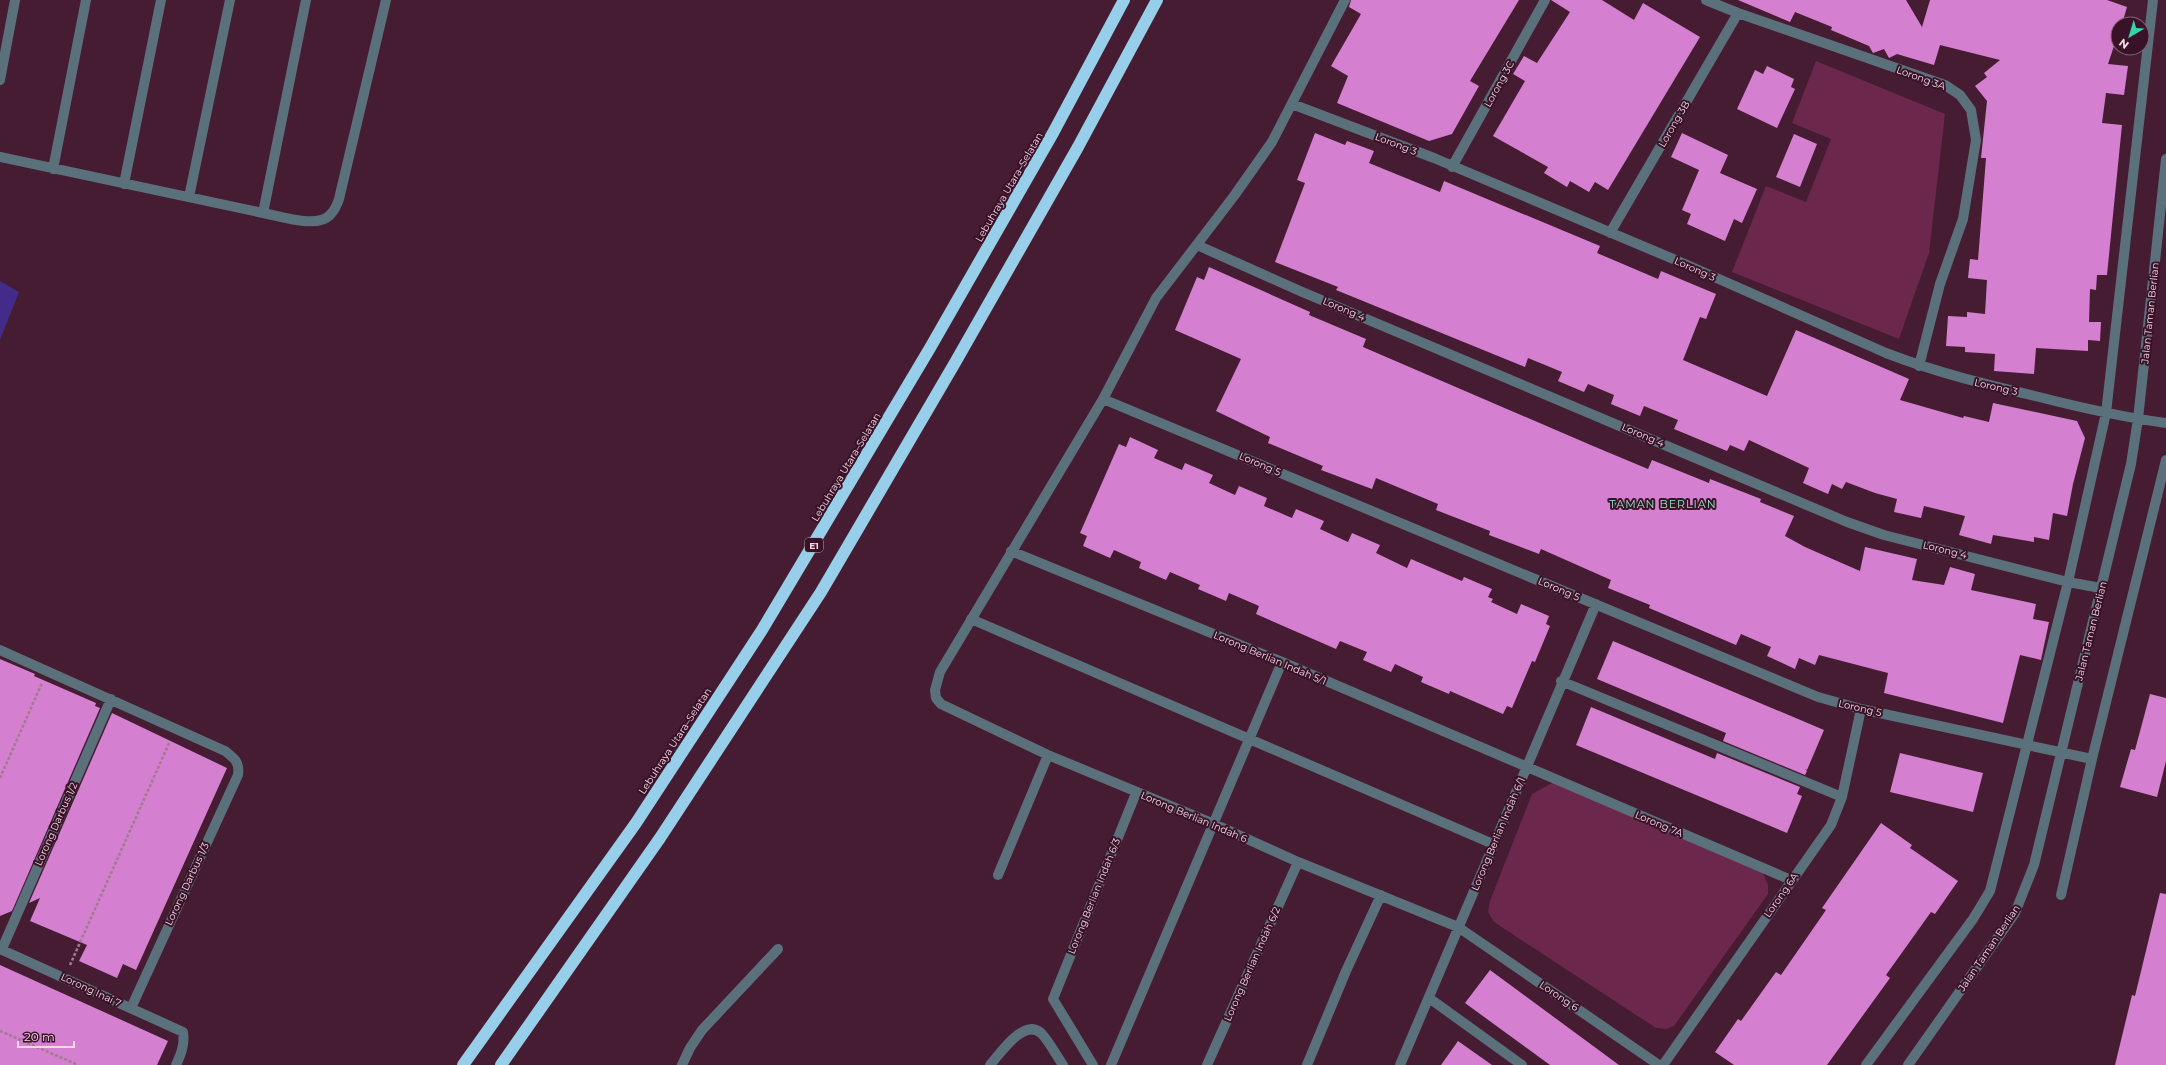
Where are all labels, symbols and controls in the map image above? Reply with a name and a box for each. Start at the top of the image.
north arrow [2110,16,2150,56]
text: N [2116,36,2132,52]
street label: Lorong 3C [1481,58,1517,110]
street label: Lorong 3A [1895,63,1948,93]
street label: Lorong 3B [1655,98,1693,150]
street label: Lebuhraya Utara–Selatan [972,130,1046,244]
street label: Lorong 3 [1373,130,1419,158]
street label: Lorong 3 [1672,254,1718,284]
street label: Jalan Taman Berlian [2138,262,2162,365]
street label: Lorong 4 [1321,294,1368,324]
street label: Lorong 3 [1973,376,2019,398]
street label: Lebuhraya Utara–Selatan [808,410,884,524]
street label: Lorong 4 [1620,420,1667,450]
street label: Lorong 5 [1237,449,1283,479]
district label: TAMAN BERLIAN [1609,497,1717,511]
road number: E1 [805,538,823,552]
street label: Lorong 4 [1922,538,1969,562]
street label: Lorong 5 [1536,574,1582,604]
street label: Jalan Taman Berlian [2072,580,2110,683]
street label: Lorong Berlian Indah 5/1 [1212,628,1328,688]
street label: Lebuhraya Utara–Selatan [636,685,714,797]
street label: Lorong 5 [1837,697,1883,719]
street label: Lorong Berlian Indah 6/1 [1468,775,1528,893]
street label: Lorong Darbus 1/2 [32,780,80,868]
street label: Lorong Berlian Indah 6 [1139,789,1249,845]
street label: Lorong 7A [1633,808,1686,840]
street label: Lorong Berlian Indah 6/3 [1065,836,1123,956]
street label: Lorong Darbus 1/3 [162,840,212,928]
street label: Lorong 6A [1761,869,1802,920]
street label: Jalan Taman Berlian [1955,902,2023,995]
street label: Lorong Berlian Indah 6/2 [1221,905,1283,1023]
street label: Lorong Inai 7 [59,970,123,1010]
street label: Lorong 6 [1537,978,1581,1014]
scale bar [18,1023,74,1049]
text: 20 m [24,1029,55,1044]

